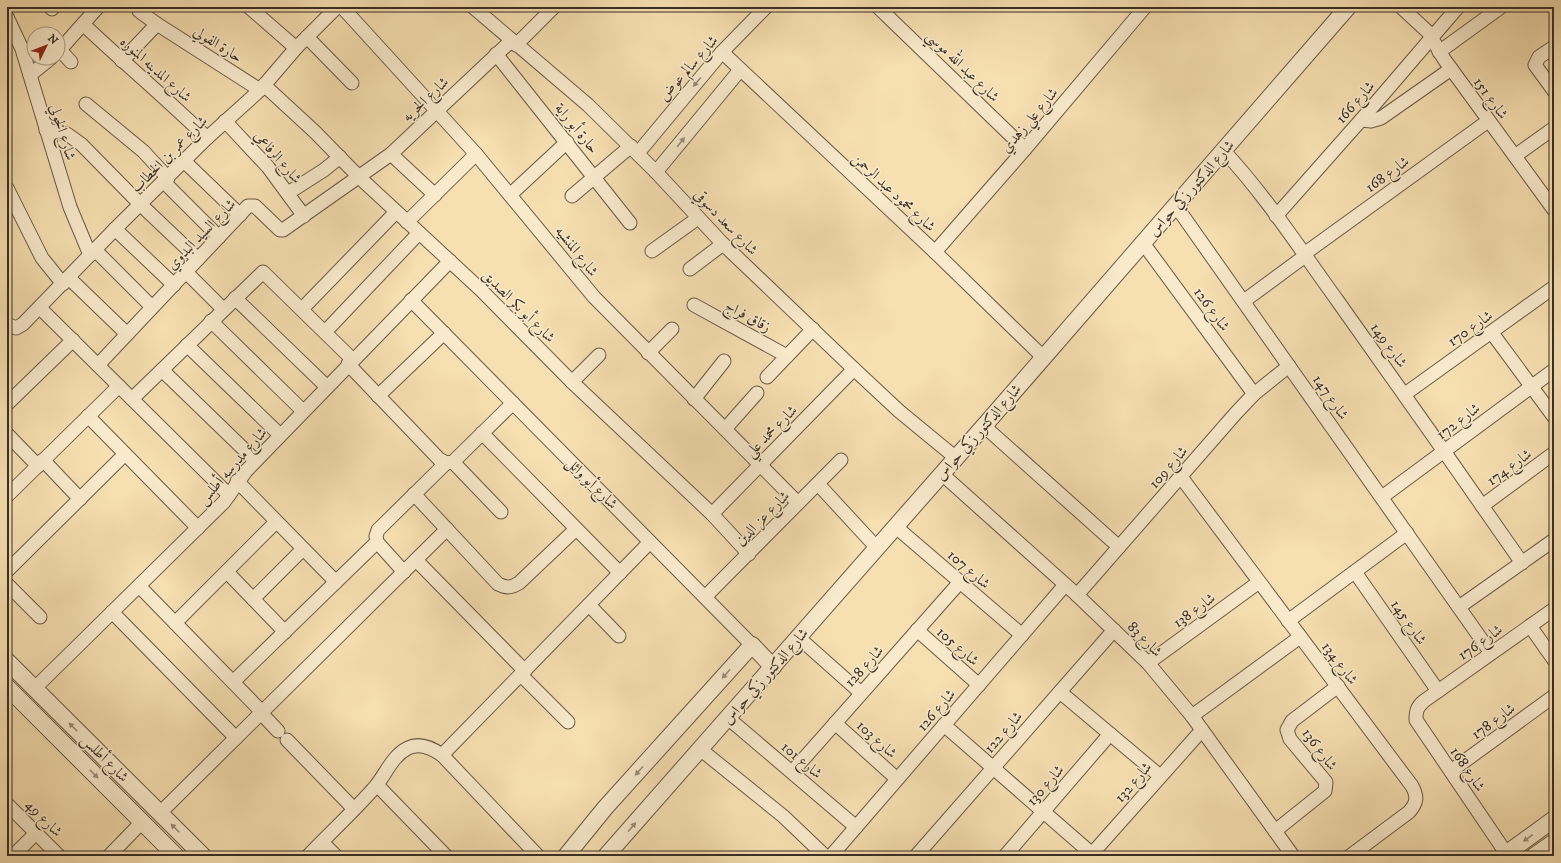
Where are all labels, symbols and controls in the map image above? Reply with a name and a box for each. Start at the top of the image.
street label: حارة الفولي [188,22,246,69]
street label: شارع عبد الله موسي [919,24,1006,109]
north arrow [26,26,66,66]
street label: شارع سالم عوض [654,31,725,107]
text: N [44,32,61,48]
street label: شارع المدينه المنوره [114,32,195,109]
street label: شارع الحريه [398,73,455,128]
street label: شارع 151 [1466,73,1512,125]
one-way arrow [692,77,701,88]
street label: شارع 166 [1332,77,1381,130]
street label: شارع علي زهدي [997,84,1065,159]
street label: حارة أبو راية [550,98,604,158]
street label: شارع الخولي [42,102,80,163]
street label: شارع عمر بن الخطاب [127,112,214,199]
street label: شارع الرفاعي [247,127,306,190]
street label: شارع الدكتور زكي حواس [1143,135,1241,242]
one-way arrow [677,136,686,147]
street label: شارع محمود عبد الرحمن [846,149,939,238]
street label: شارع 168 [1361,152,1415,199]
street label: شارع سعد دسوقي [687,185,762,261]
street label: شارع السيد البدوي [163,195,242,276]
street label: شارع المنشيه [548,222,602,282]
street label: شارع أبو بكر الصديق [476,264,561,349]
street label: شارع 126 [1187,284,1234,337]
street label: زقاق فراج [720,296,774,340]
street label: شارع 170 [1444,306,1498,353]
street label: شارع 149 [1364,319,1411,373]
street label: شارع 147 [1306,371,1353,425]
street label: شارع الدكتور زكي حواس [930,379,1028,486]
street label: شارع 172 [1433,399,1486,446]
street label: شارع محمد علي [741,401,804,464]
street label: شارع مدرسه أطلس [192,422,274,511]
street label: شارع 109 [1145,442,1194,495]
street label: شارع 174 [1483,445,1537,493]
street label: شارع أبو وائل [560,452,623,515]
street label: شارع عز الدين [731,487,796,552]
street label: شارع 107 [941,546,994,595]
street label: شارع 138 [1169,589,1221,635]
street label: شارع 145 [1384,596,1431,650]
street label: شارع 83 [1121,618,1166,663]
street label: شارع 176 [1454,620,1508,667]
street label: شارع الدكتور زكي حواس [717,623,815,730]
street label: شارع 105 [931,623,983,672]
street label: شارع 134 [1315,638,1362,690]
street label: شارع 128 [841,642,890,693]
one-way arrow [722,670,731,679]
street label: شارع 126 [913,685,962,737]
street label: شارع 178 [1467,699,1521,746]
street label: شارع 122 [980,707,1029,759]
street label: شارع 103 [850,716,901,765]
one-way arrow [68,722,78,732]
street label: شارع 136 [1295,724,1342,776]
street label: شارع أطلس [74,729,134,789]
street label: شارع 101 [775,738,826,785]
street label: شارع 168 [1443,743,1489,797]
street label: شارع 132 [1111,758,1158,809]
street label: شارع 130 [1022,761,1071,812]
one-way arrow [634,766,644,776]
one-way arrow [89,769,99,779]
street label: شارع 49 [19,796,66,843]
one-way arrow [627,822,636,831]
one-way arrow [170,824,180,833]
one-way arrow [1523,834,1534,842]

